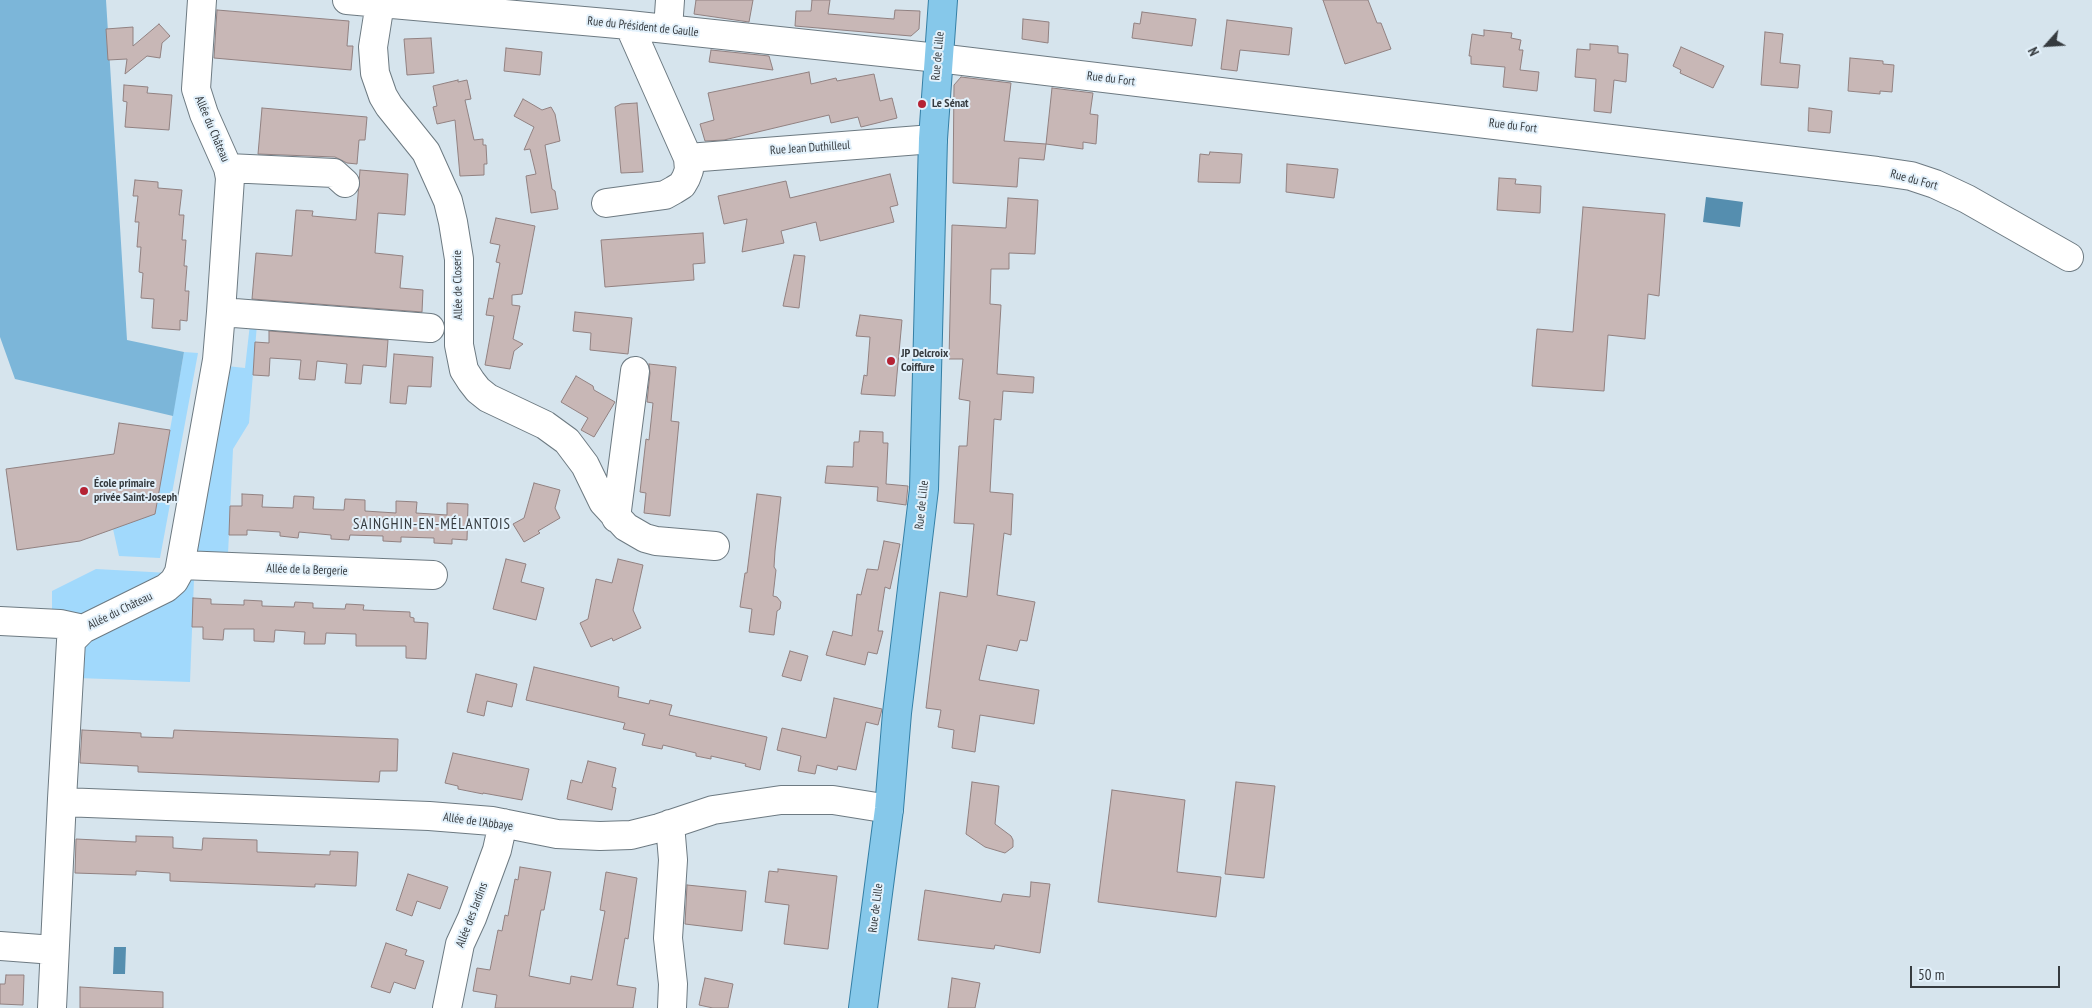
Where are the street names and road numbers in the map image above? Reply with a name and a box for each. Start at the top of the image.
street label: Rue du Président de Gaulle [587,14,699,40]
street label: Rue de Lille [929,31,947,81]
street label: Rue du Fort [1086,69,1136,89]
street label: Allée du Château [192,94,232,164]
street label: Rue du Fort [1488,116,1538,136]
street label: Rue Jean Duthilleul [770,138,850,158]
street label: Rue du Fort [1889,167,1939,193]
street label: Allée de Closerie [450,250,466,320]
street label: Rue de Lille [912,480,932,530]
street label: Allée de la Bergerie [266,561,348,579]
street label: Allée du Château [85,589,155,633]
street label: Allée de l'Abbaye [442,810,514,834]
street label: Allée des Jardins [453,880,491,950]
street label: Rue de Lille [866,883,886,933]

